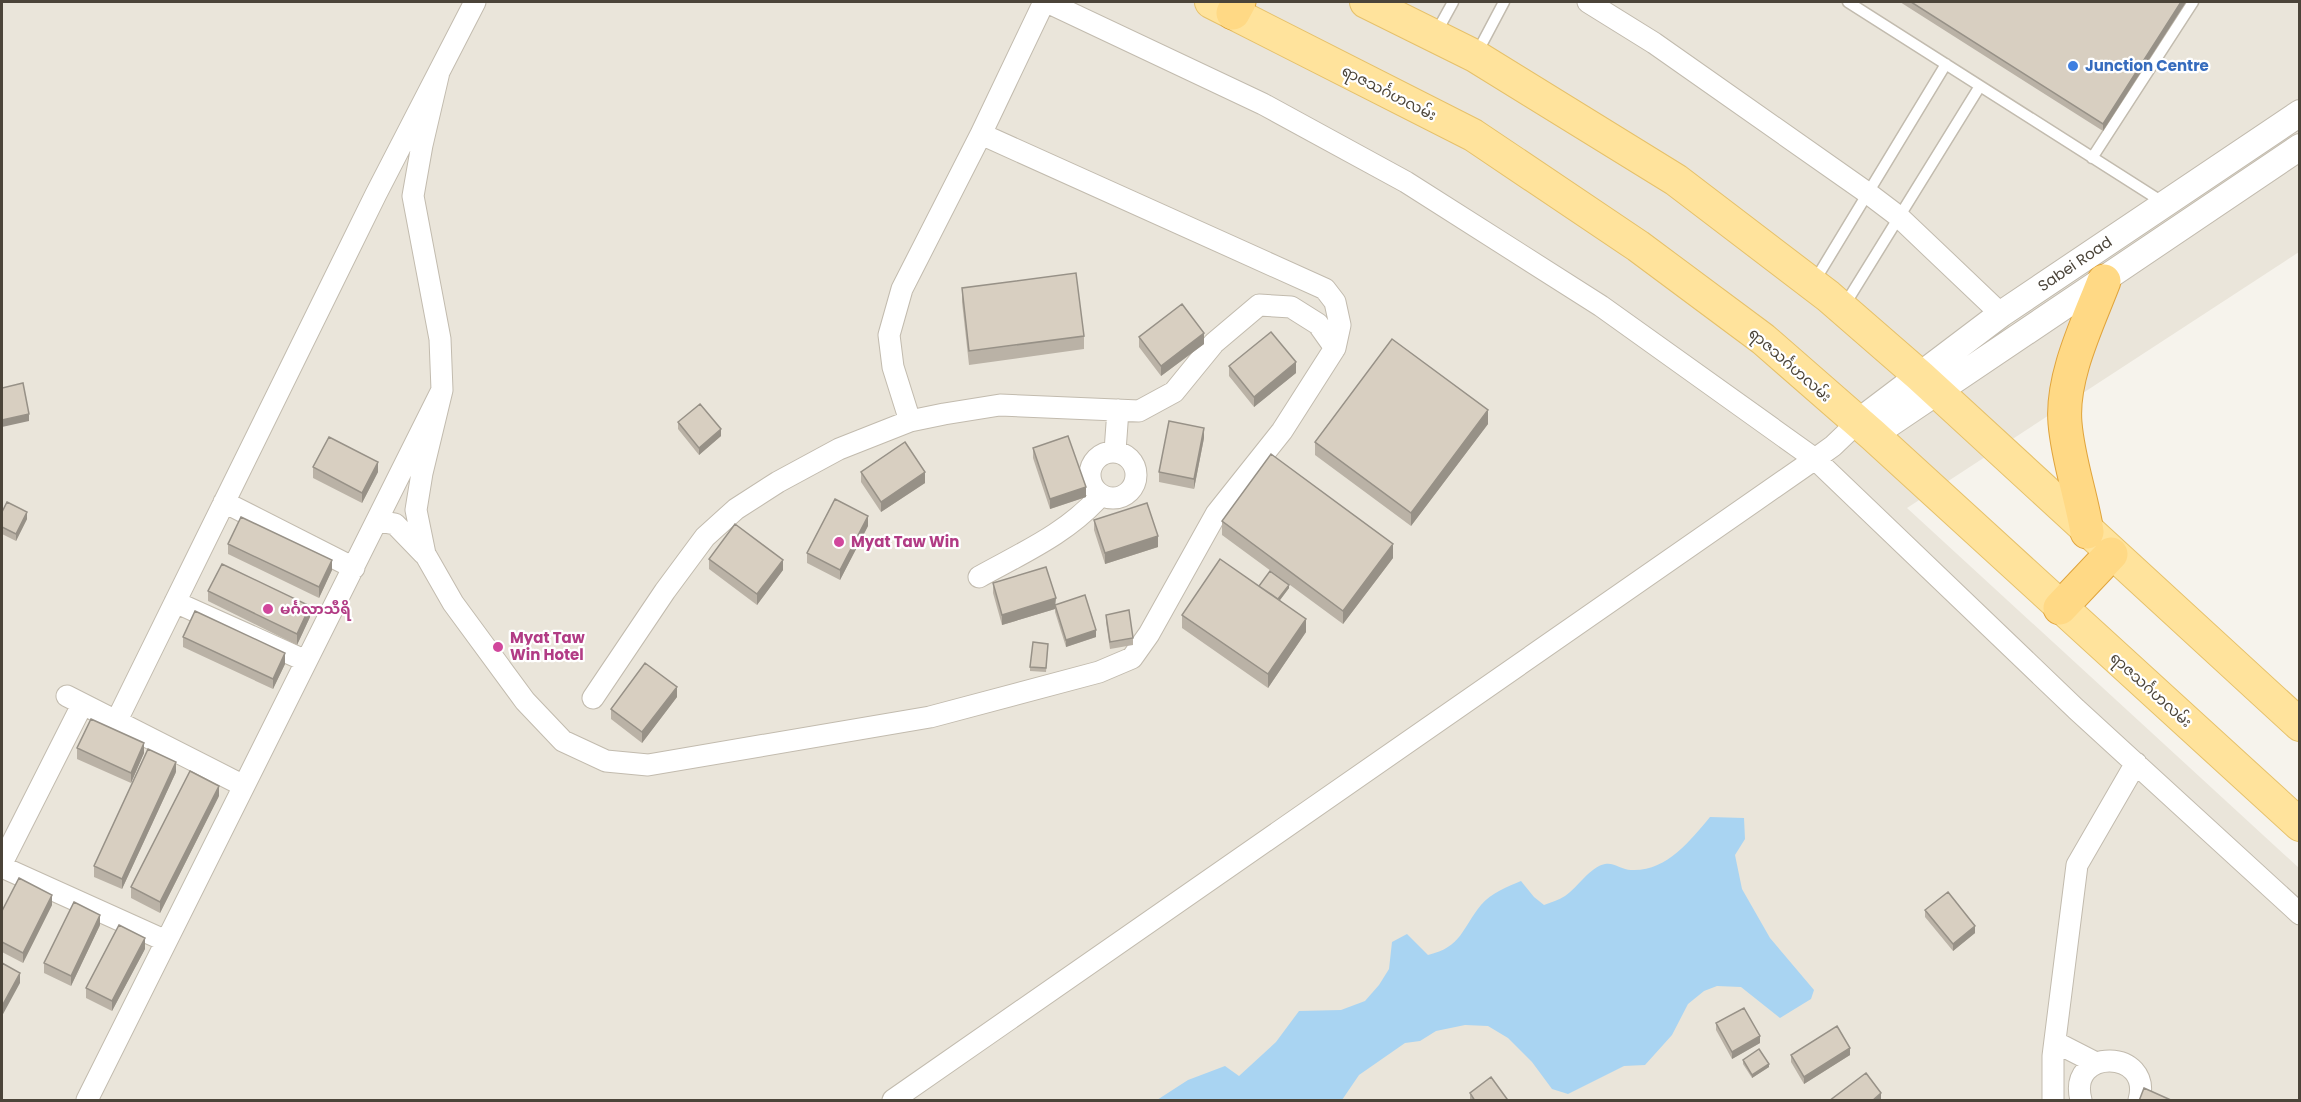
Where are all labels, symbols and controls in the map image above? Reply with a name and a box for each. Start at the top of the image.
place label: Junction Centre [2085,55,2209,76]
marker: Junction Centre [2066,59,2080,73]
street label: ရာဇသင်္ဂဟလမ်း [1337,60,1440,127]
street label: Sabei Road [2034,231,2116,296]
street label: ရာဇသင်္ဂဟလမ်း [1743,323,1836,408]
place label: Myat Taw Win [851,531,959,552]
marker: Myat Taw Win [832,535,846,549]
place label: မင်္ဂလာသီရိ [280,598,351,621]
marker: မင်္ဂလာသီရိ [261,602,275,616]
place label: Myat Taw Win Hotel [510,627,585,665]
marker: Myat Taw Win Hotel [491,640,505,654]
street label: ရာဇသင်္ဂဟလမ်း [2105,647,2197,734]

